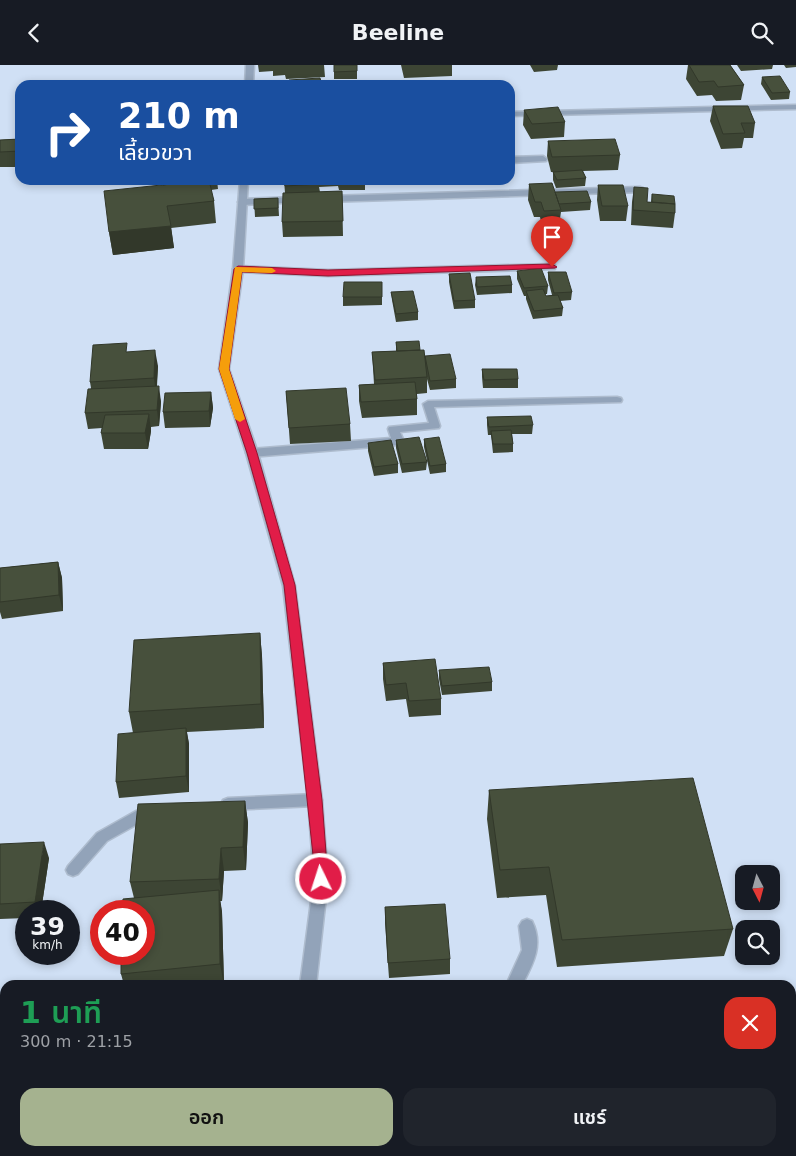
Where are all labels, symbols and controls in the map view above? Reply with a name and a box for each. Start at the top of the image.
icon: back [20,19,48,47]
icon: search [748,19,776,47]
text: Beeline [352,20,444,45]
text: 210 m [118,96,240,136]
icon: right [35,100,100,165]
text: เลี้ยวขวา [118,140,193,165]
pin [531,216,573,267]
icon: arrive [538,223,566,251]
position arrow [294,852,346,904]
north arrow [735,865,780,910]
map controls [735,865,780,965]
speed limit sign: 40 [90,900,155,965]
text: 39 [30,912,65,941]
button: search [735,920,780,965]
text: km/h [32,938,63,952]
text: 1 นาที [20,995,102,1030]
button: close [724,997,776,1049]
text: 300 m · 21:15 [20,1032,133,1051]
button: ออก [20,1088,393,1146]
button: แชร์ [403,1088,776,1146]

